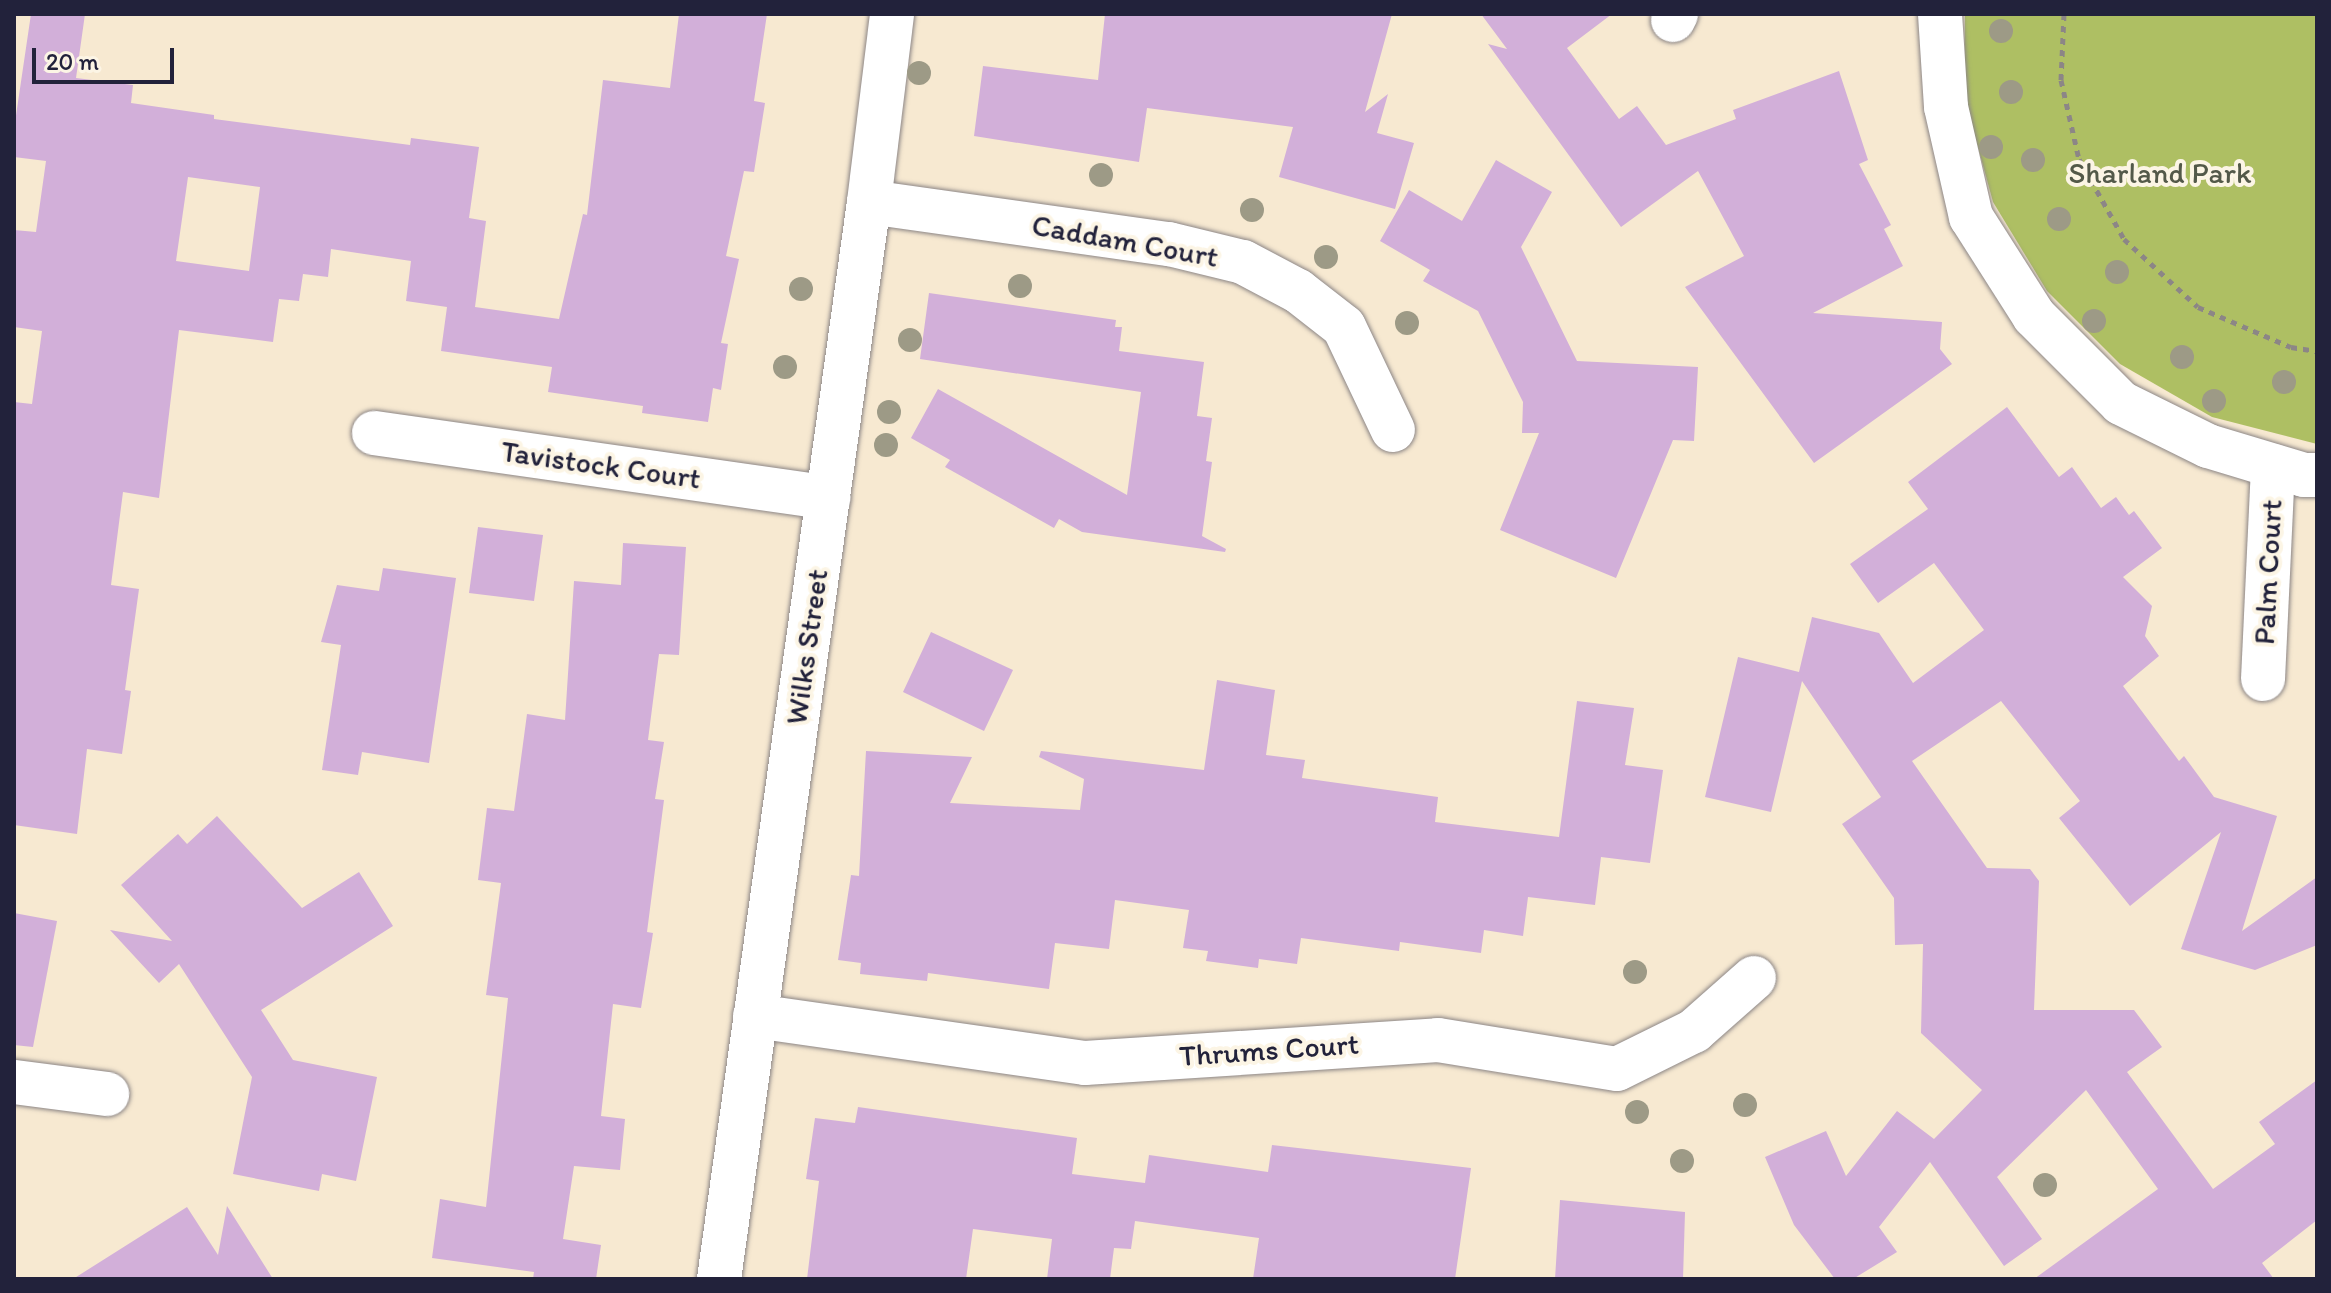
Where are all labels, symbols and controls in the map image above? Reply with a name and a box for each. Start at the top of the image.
scale bar [36,32,178,82]
text: 20 m [46,47,99,76]
park label: Sharland Park [2069,155,2251,191]
street label: Caddam Court [1029,207,1221,275]
street label: Tavistock Court [499,433,703,497]
street label: Palm Court [2246,498,2290,646]
street label: Wilks Street [778,567,836,727]
street label: Thrums Court [1178,1026,1360,1074]

